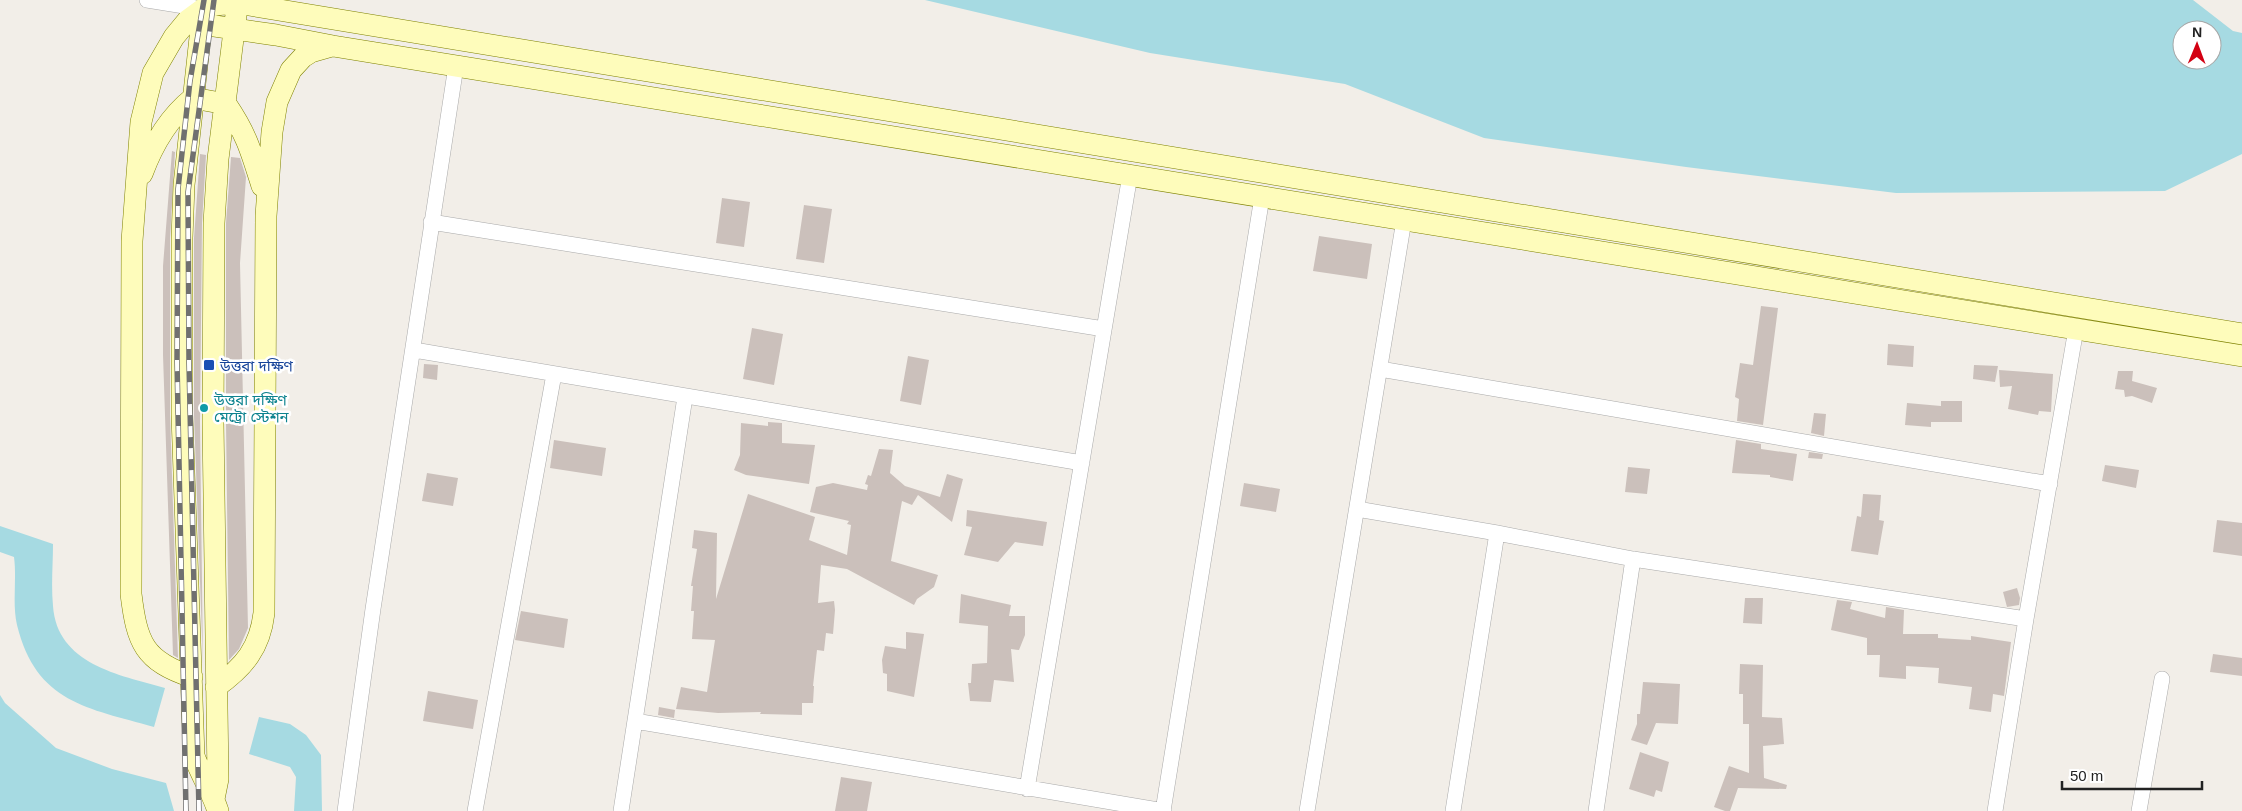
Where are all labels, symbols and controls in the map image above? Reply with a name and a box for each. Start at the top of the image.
north arrow [2172,20,2222,70]
text: N [2192,24,2202,40]
place label: উত্তরা দক্ষিণ [219,357,294,374]
marker: উত্তরা দক্ষিণ [202,358,216,372]
place label: উত্তরা দক্ষিণ মেট্রো স্টেশন [213,391,290,425]
marker: উত্তরা দক্ষিণ মেট্রো স্টেশন [198,402,210,414]
scale bar [2062,758,2202,790]
text: 50 m [2070,767,2103,784]

